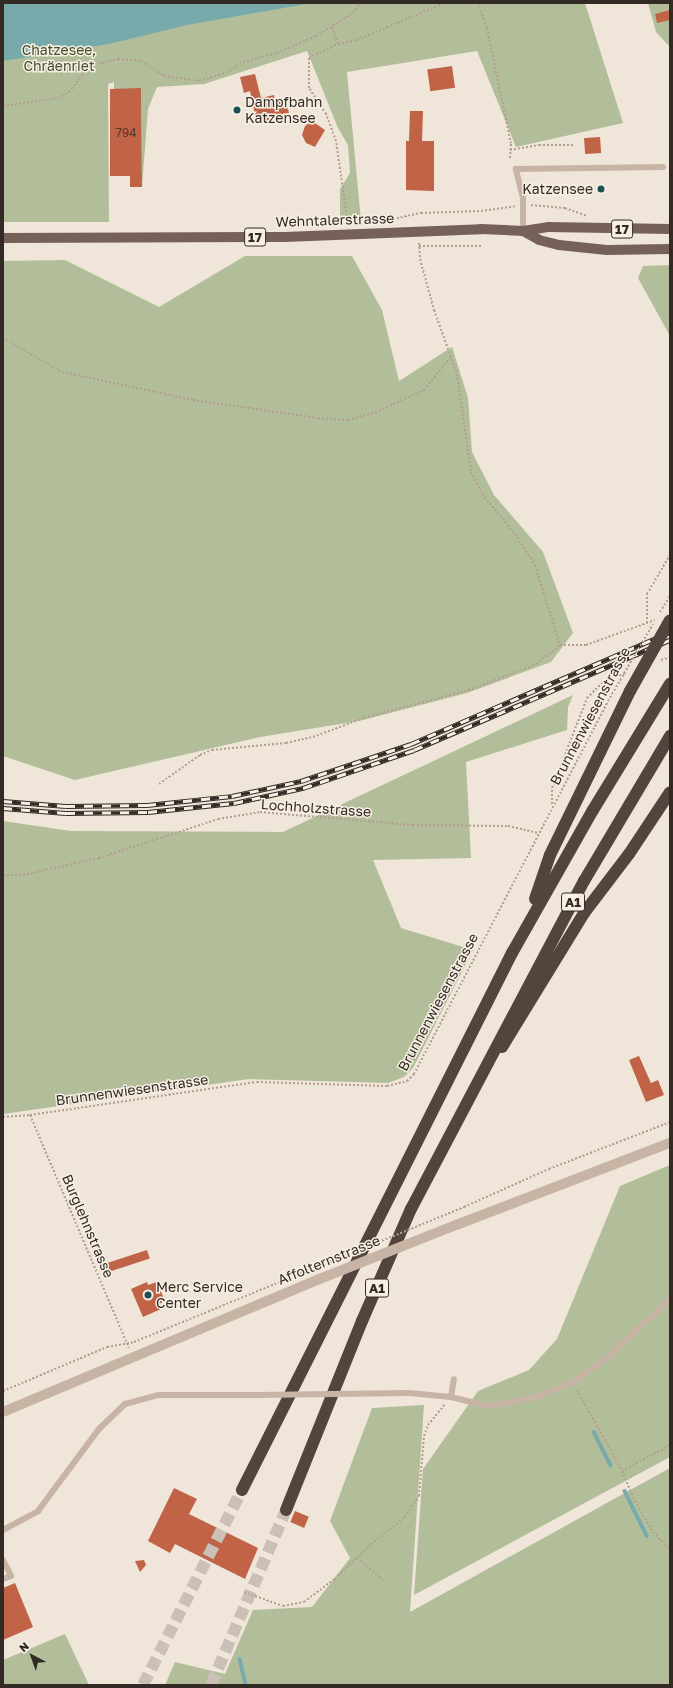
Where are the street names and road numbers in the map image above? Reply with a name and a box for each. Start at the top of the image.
street label: Wehntalerstrasse [275,210,395,230]
road number: 17 [611,218,633,240]
road number: 17 [244,226,266,248]
street label: Brunnenwiesenstrasse [547,644,633,788]
street label: Lochholzstrasse [260,796,372,820]
road number: A1 [561,891,585,913]
street label: Brunnenwiesenstrasse [395,930,481,1074]
street label: Brunnenwiesenstrasse [55,1071,209,1109]
street label: Burglehnstrasse [59,1172,117,1280]
street label: Affolternstrasse [275,1232,383,1288]
road number: A1 [365,1277,389,1299]

